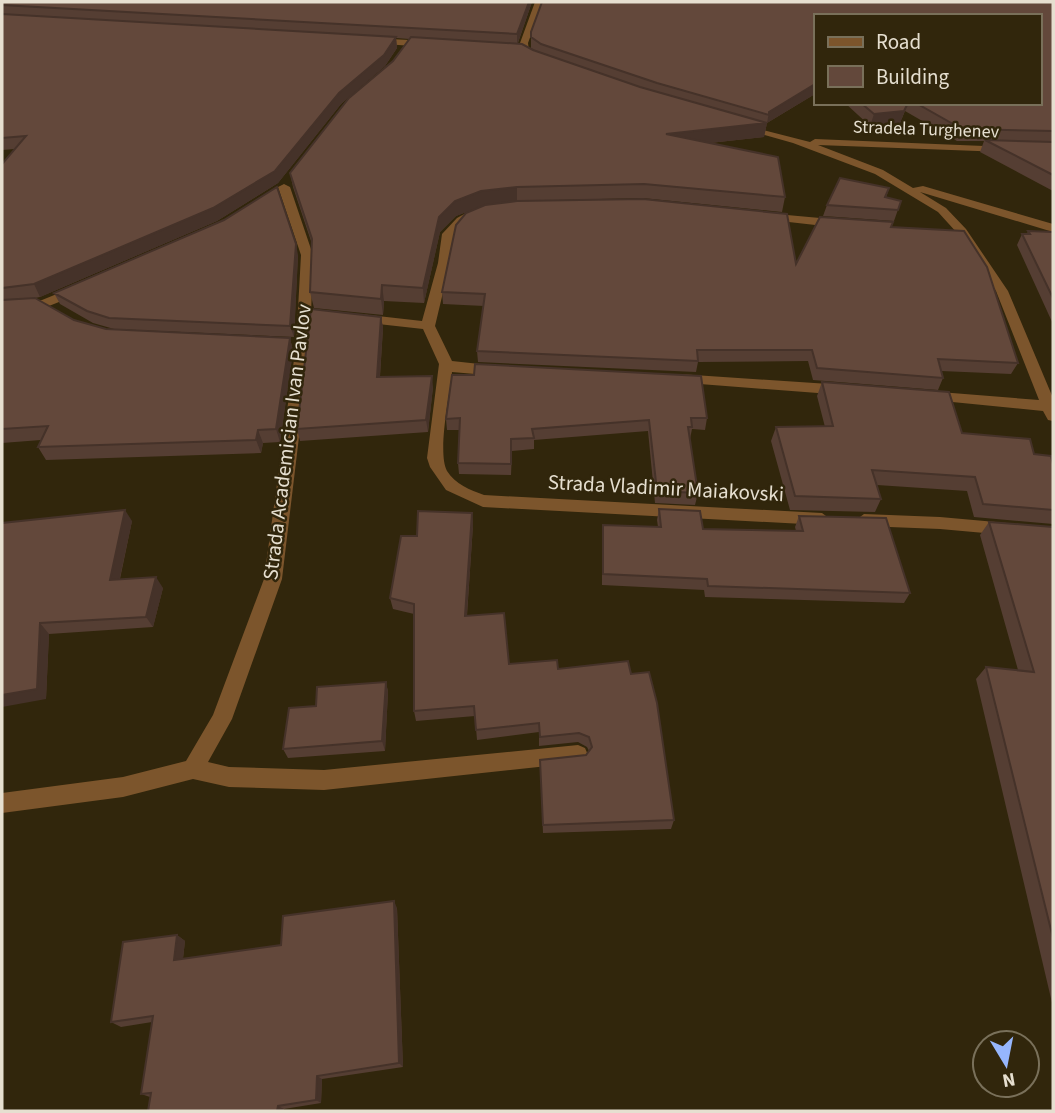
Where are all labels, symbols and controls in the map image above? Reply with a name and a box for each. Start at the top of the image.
legend [814,14,1041,105]
text: Road [876,27,921,57]
text: Building [876,62,950,92]
street label: Stradela Turghenev [853,114,1000,145]
street label: Strada Academician Ivan Pavlov [255,302,319,582]
street label: Strada Vladimir Maiakovski [547,467,785,509]
north arrow [971,1029,1041,1099]
text: N [1000,1065,1017,1094]

